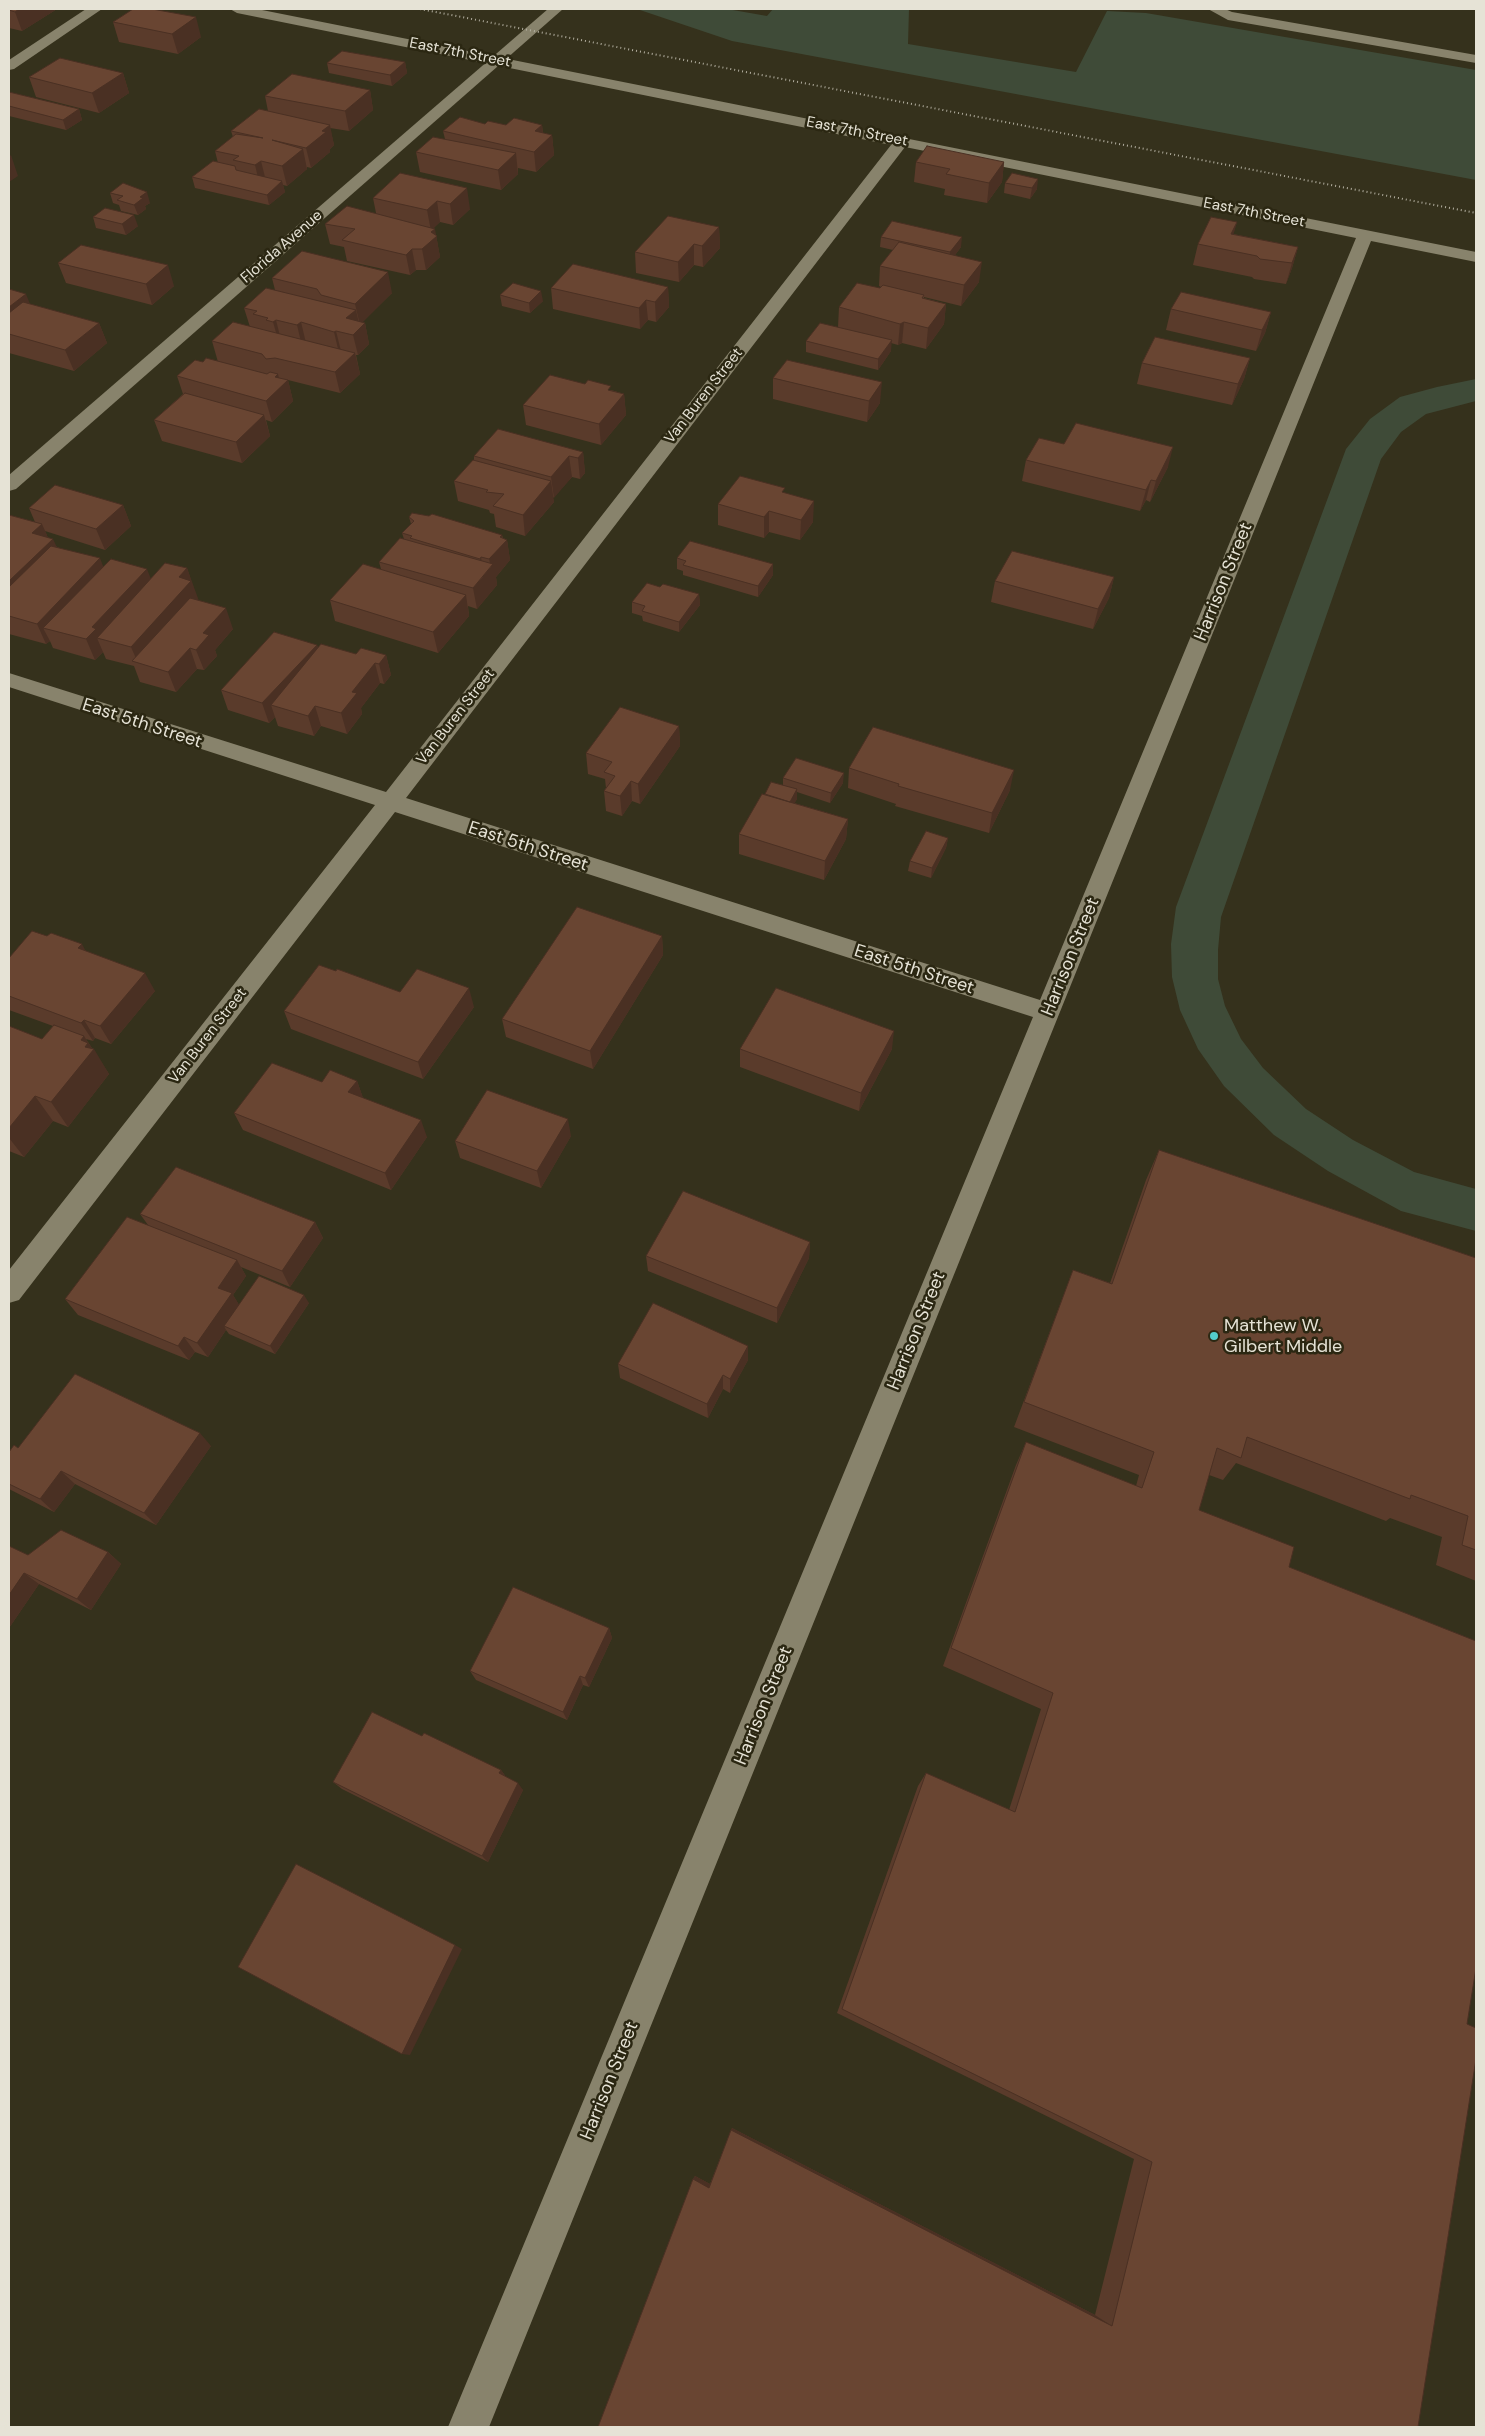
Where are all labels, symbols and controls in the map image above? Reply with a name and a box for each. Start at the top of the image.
street label: East 7th Street [408,34,512,72]
street label: East 7th Street [805,113,909,151]
street label: East 7th Street [1202,194,1306,232]
street label: Florida Avenue [238,207,326,287]
street label: Van Buren Street [661,345,747,447]
street label: Harrison Street [1190,520,1258,644]
street label: Van Buren Street [413,666,499,768]
street label: East 5th Street [79,694,205,754]
street label: East 5th Street [465,817,591,877]
street label: Harrison Street [1037,895,1105,1019]
street label: East 5th Street [851,940,977,1000]
street label: Van Buren Street [165,985,251,1087]
street label: Harrison Street [883,1269,951,1393]
place label: Matthew W. Gilbert Middle [1224,1315,1342,1358]
marker: Matthew W. Gilbert Middle [1208,1330,1220,1342]
street label: Harrison Street [730,1644,798,1768]
street label: Harrison Street [576,2019,644,2143]

